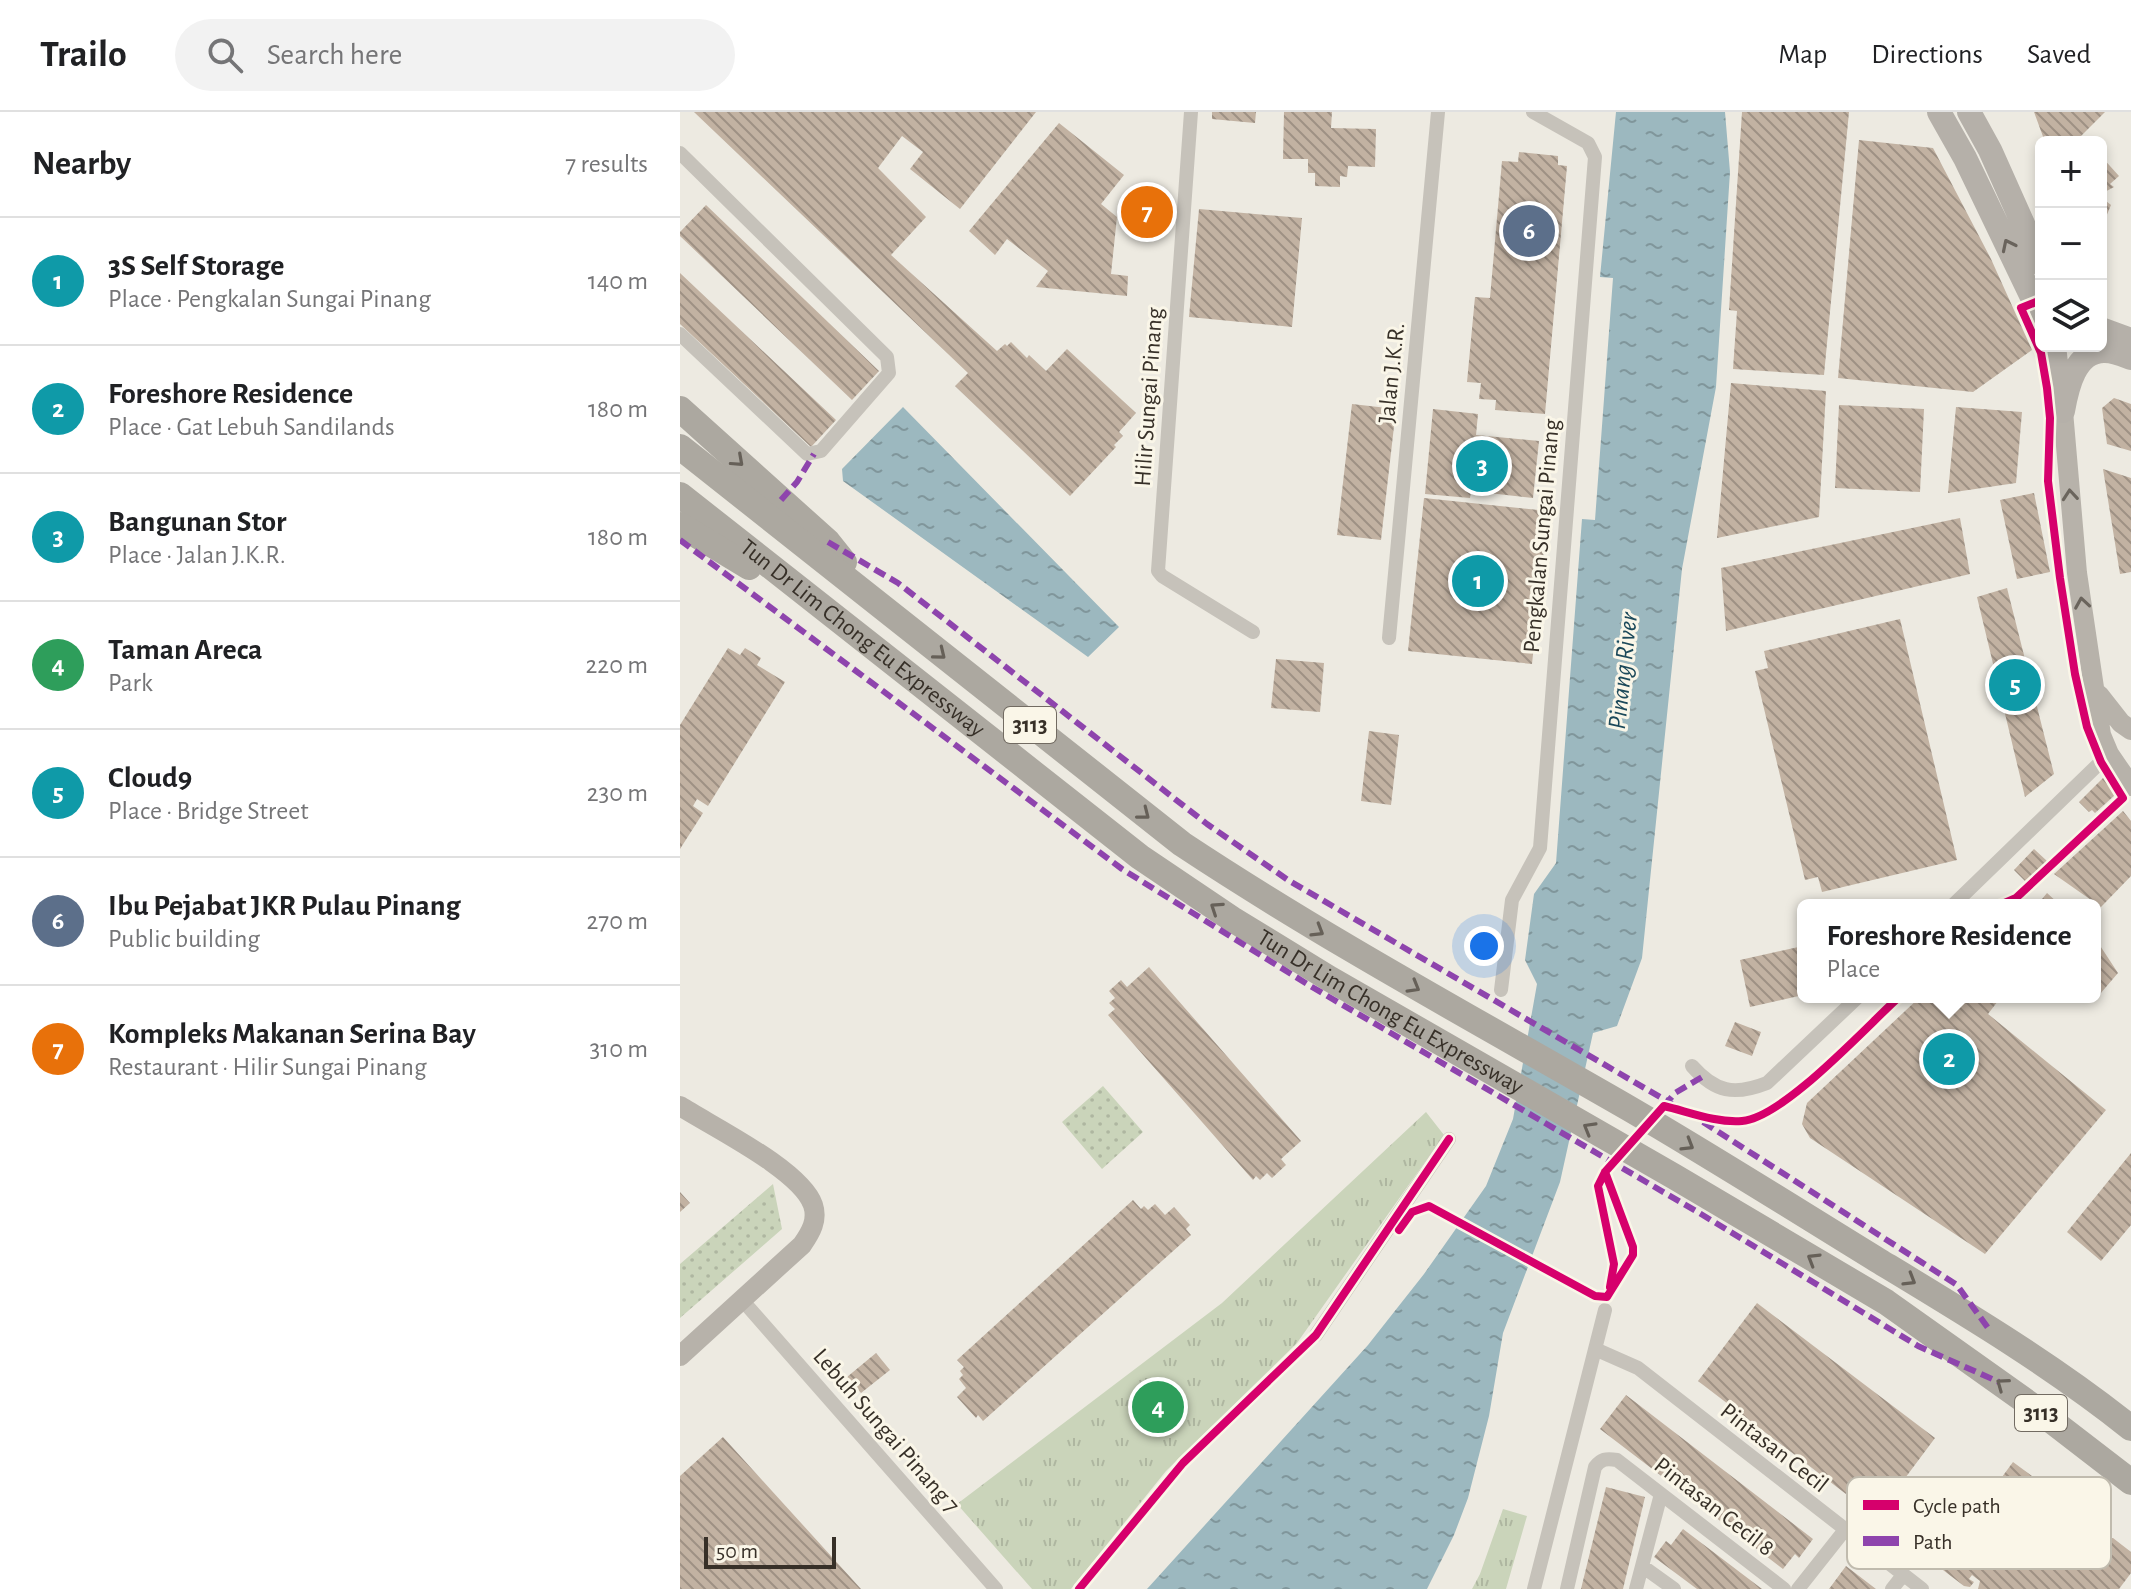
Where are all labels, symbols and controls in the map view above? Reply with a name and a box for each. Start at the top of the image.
search box [175,19,735,91]
icon: search [203,33,247,77]
text: Trailo [40,36,127,74]
text: Search here [267,40,402,70]
text: Map [1778,41,1827,69]
text: Directions [1871,41,1983,69]
text: Saved [2027,41,2091,69]
map controls [2035,136,2107,352]
button: + [2035,136,2107,208]
text: Nearby [32,147,131,181]
text: 7 results [565,151,648,177]
pin: 7 [1121,182,1173,242]
pin: 6 [1503,201,1555,261]
button: − [2035,208,2107,280]
one-way arrow [2002,239,2017,254]
text: 3S Self Storage [108,251,284,281]
text: 1 [53,268,63,294]
text: 140 m [588,268,648,294]
button: layers [2035,280,2107,352]
text: Place · Pengkalan Sungai Pinang [108,286,431,312]
street label: Hilir Sungai Pinang [1131,306,1167,487]
street label: Jalan J.K.R. [1375,322,1409,424]
text: Foreshore Residence [108,379,353,409]
text: 2 [52,396,64,422]
text: 180 m [588,396,648,422]
text: Place · Gat Lebuh Sandilands [108,414,395,440]
street label: Pengkalan Sungai Pinang [1520,418,1564,654]
pin: 3 [1456,436,1508,496]
one-way arrow [729,451,744,466]
one-way arrow [2062,488,2079,501]
text: Bangunan Stor [108,507,286,537]
text: 3 [52,524,64,550]
text: 180 m [588,524,648,550]
street label: Tun Dr Lim Chong Eu Expressway [735,535,989,742]
text: Place · Jalan J.K.R. [108,542,286,568]
pin: 1 [1452,551,1504,611]
one-way arrow [2074,596,2091,609]
water label: Pinang River [1604,610,1642,731]
text: Taman Areca [108,635,262,665]
one-way arrow [931,644,946,658]
text: 4 [51,652,65,678]
text: 220 m [586,652,648,678]
pin: 5 [1989,655,2041,715]
text: Park [108,670,153,696]
road number: 3113 [1004,707,1056,743]
text: Cloud9 [108,763,192,793]
text: 5 [52,780,64,806]
text: 230 m [587,780,648,806]
text: Place · Bridge Street [108,798,308,824]
one-way arrow [1135,805,1150,819]
text: Ibu Pejabat JKR Pulau Pinang [108,891,461,921]
popup [1797,899,2101,1003]
one-way arrow [1211,903,1225,918]
text: 6 [52,908,64,934]
text: 270 m [587,908,648,934]
one-way arrow [1309,921,1324,937]
text: Foreshore Residence [1826,921,2072,951]
street label: Tun Dr Lim Chong Eu Expressway [1253,925,1527,1099]
text: Public building [108,926,260,952]
your location [1464,926,1504,966]
text: Place [1826,956,1880,982]
one-way arrow [1406,977,1420,993]
text: Kompleks Makanan Serina Bay [108,1019,476,1049]
pin: 2 [1923,1029,1975,1089]
text: 7 [52,1036,64,1062]
text: 310 m [590,1036,648,1062]
text: Restaurant · Hilir Sungai Pinang [108,1054,427,1080]
one-way arrow [1583,1122,1598,1138]
one-way arrow [1679,1135,1694,1150]
one-way arrow [1807,1253,1822,1269]
one-way arrow [1901,1270,1916,1286]
street label: Lebuh Sungai Pinang 7 [808,1344,964,1518]
pin: 4 [1132,1377,1184,1437]
one-way arrow [1996,1379,2011,1394]
road number: 3113 [2015,1395,2067,1431]
street label: Pintasan Cecil [1716,1399,1832,1497]
street label: Pintasan Cecil 8 [1650,1453,1778,1561]
legend [1847,1477,2111,1569]
text: Cycle path [1913,1495,2001,1517]
text: Path [1913,1531,1953,1553]
scale bar [704,1533,836,1569]
text: 50 m [716,1540,758,1562]

